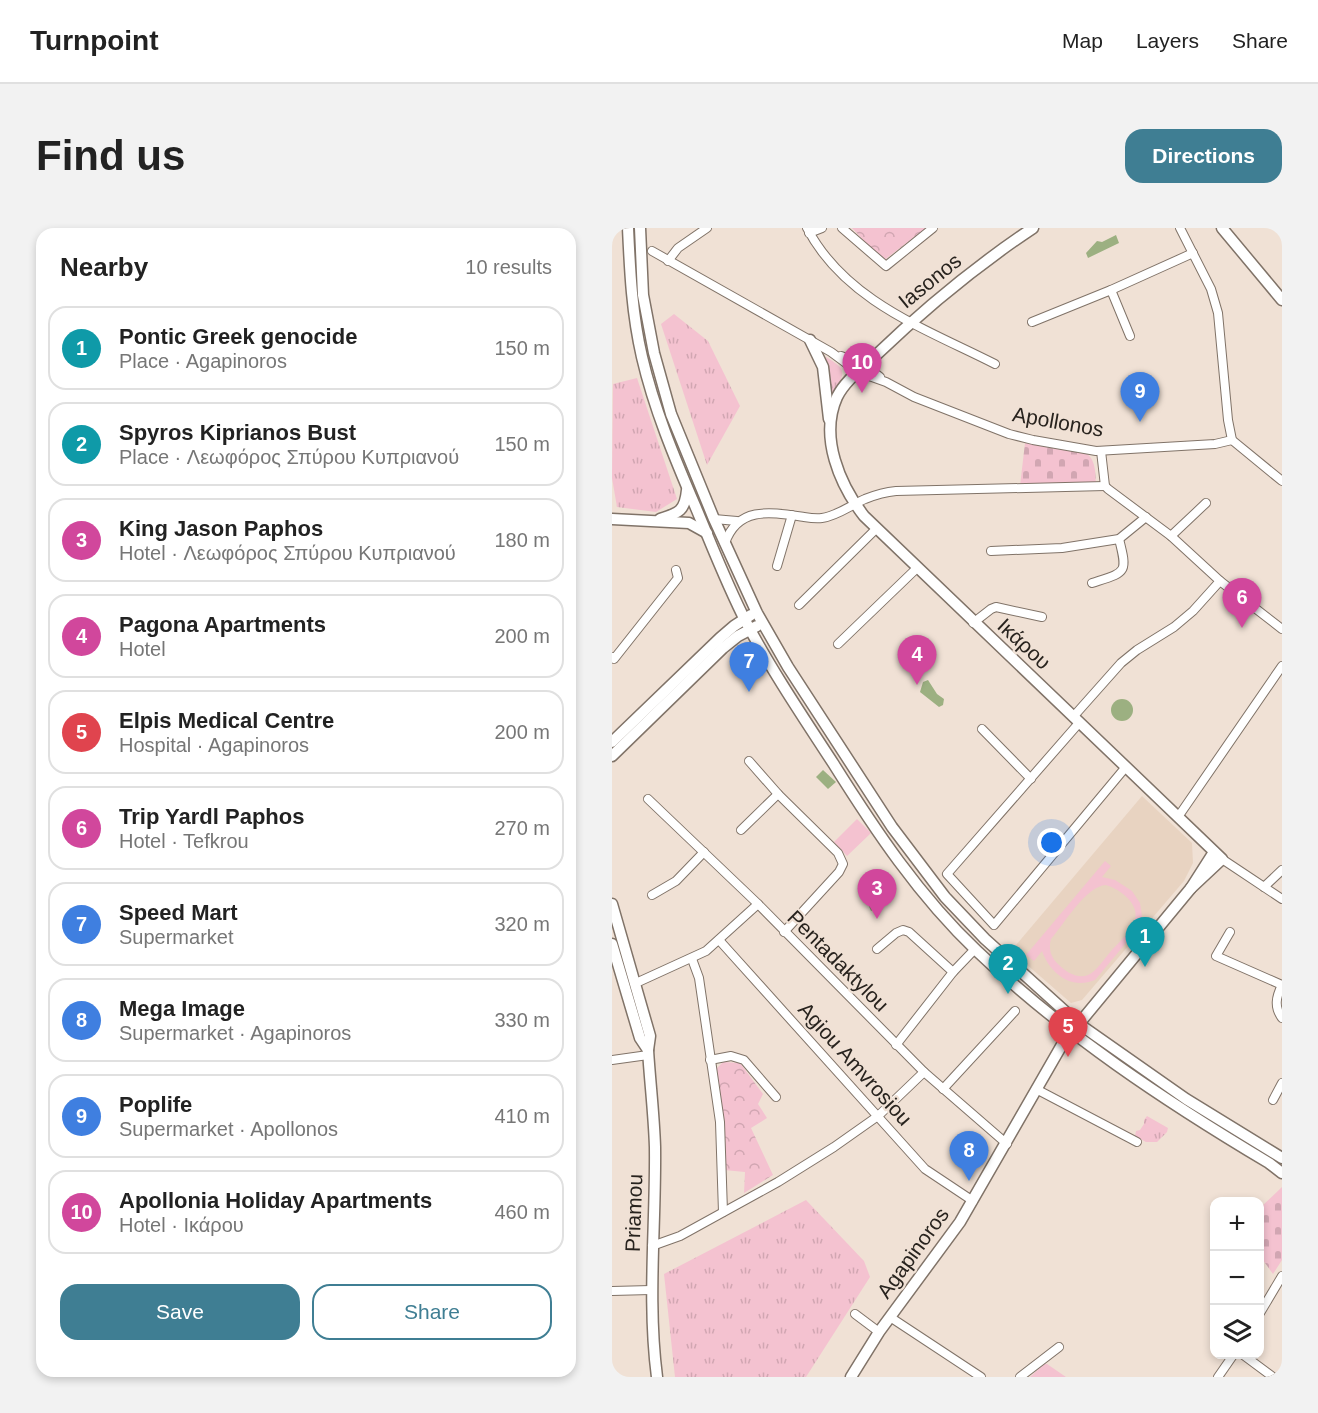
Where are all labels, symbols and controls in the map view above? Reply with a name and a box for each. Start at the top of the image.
text: Turnpoint [30,25,159,56]
text: Map [1062,29,1103,52]
text: Layers [1136,29,1199,52]
text: Share [1232,29,1288,52]
button: Directions [1125,129,1282,183]
text: Find us [36,132,185,179]
street label: Iasonos [894,249,966,313]
text: Nearby [60,252,148,282]
text: 10 results [465,256,552,278]
text: Pontic Greek genocide [119,324,357,349]
text: 1 [76,337,87,359]
text: 150 m [494,337,550,359]
pin: 10 [842,344,882,393]
text: Place · Agapinoros [119,350,287,372]
pin: 9 [1120,372,1160,422]
street label: Apollonos [1011,402,1106,441]
text: Spyros Kiprianos Bust [119,420,356,445]
text: 2 [76,433,87,455]
text: 150 m [494,433,550,455]
text: Place · Λεωφόρος Σπύρου Κυπριανού [119,446,459,468]
text: King Jason Paphos [119,516,323,541]
text: 3 [76,529,87,551]
text: 180 m [494,529,550,551]
text: Hotel · Λεωφόρος Σπύρου Κυπριανού [119,542,456,564]
pin: 6 [1222,578,1262,628]
text: Pagona Apartments [119,612,326,637]
street label: Ικάρου [993,614,1055,674]
text: 4 [76,625,87,647]
text: 200 m [494,625,550,647]
pin: 4 [898,636,936,685]
text: Hotel [119,638,166,660]
pin: 7 [730,642,768,692]
text: Elpis Medical Centre [119,708,334,733]
text: 5 [76,721,87,743]
text: 200 m [494,721,550,743]
text: Hospital · Agapinoros [119,734,309,756]
text: Trip Yardl Paphos [119,804,304,829]
text: 6 [76,817,87,839]
text: 270 m [494,817,550,839]
your location [1037,828,1066,857]
text: Hotel · Tefkrou [119,830,249,852]
pin: 3 [858,870,896,919]
text: Speed Mart [119,900,238,925]
street label: Pentadaktylou [783,905,894,1016]
text: 7 [76,913,87,935]
text: 320 m [494,913,550,935]
pin: 1 [1126,918,1164,967]
text: Supermarket [119,926,234,948]
pin: 2 [988,944,1028,994]
text: Mega Image [119,996,245,1021]
street label: Agiou Amvrosiou [794,997,917,1130]
pin: 5 [1048,1008,1088,1057]
text: 8 [76,1009,87,1031]
text: 330 m [494,1009,550,1031]
text: Supermarket · Agapinoros [119,1022,351,1044]
text: Poplife [119,1092,192,1117]
text: 9 [76,1105,87,1127]
text: 410 m [494,1105,550,1127]
text: Supermarket · Apollonos [119,1118,338,1140]
pin: 8 [950,1132,988,1181]
street label: Priamou [621,1174,646,1252]
text: Apollonia Holiday Apartments [119,1188,432,1213]
map controls [1210,1197,1264,1359]
button: + [1210,1197,1264,1251]
text: 10 [70,1201,93,1223]
text: 460 m [494,1201,550,1223]
street label: Agapinoros [872,1203,953,1302]
text: Hotel · Ικάρου [119,1214,244,1236]
button: − [1210,1251,1264,1305]
button: Save [60,1284,300,1340]
button: Share [312,1284,552,1340]
button: layers [1210,1305,1264,1359]

